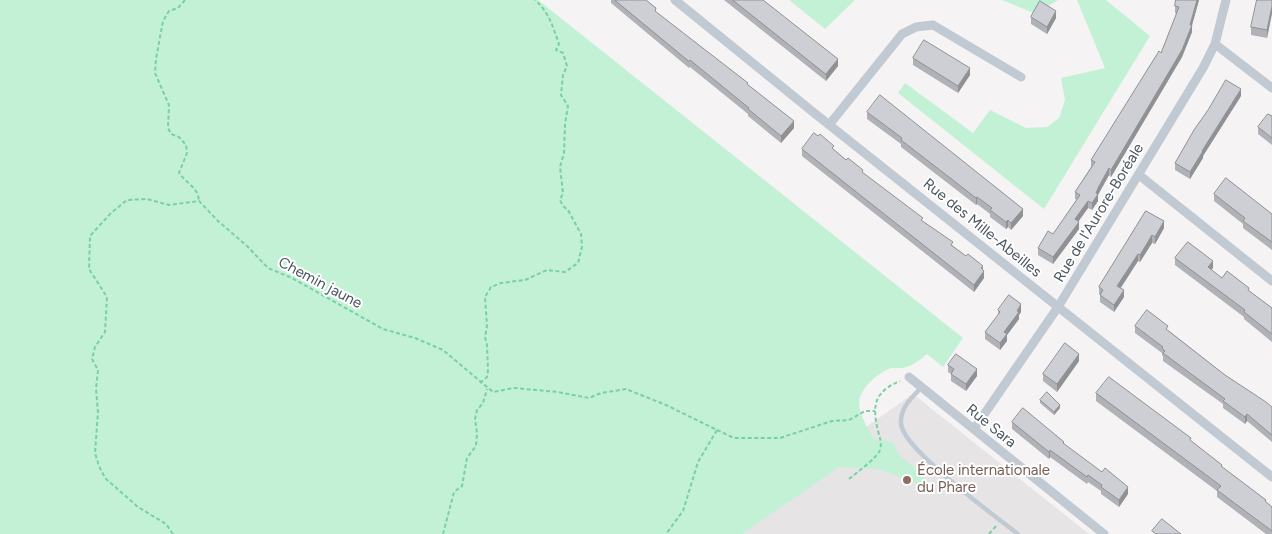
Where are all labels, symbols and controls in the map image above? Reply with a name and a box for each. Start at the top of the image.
street label: Rue de l'Aurore-Boréale [1050,140,1148,286]
street label: Rue des Mille-Abeilles [919,175,1045,281]
street label: Chemin jaune [275,253,365,313]
street label: Rue Sara [962,400,1020,452]
place label: École internationale du Phare [917,462,1050,497]
marker: École internationale du Phare [901,474,913,486]

